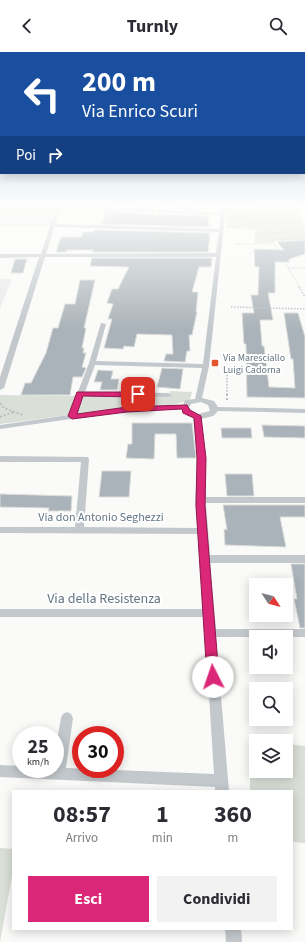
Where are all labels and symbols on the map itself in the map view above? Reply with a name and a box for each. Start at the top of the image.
place label: Via Maresciallo Luigi Cadorna [223,351,285,377]
marker: Via Maresciallo Luigi Cadorna [210,358,220,368]
pin [121,377,155,411]
street label: Via don Antonio Seghezzi [38,509,164,526]
north arrow [249,578,293,622]
street label: Via della Resistenza [47,589,161,609]
position arrow [192,656,234,698]
speed limit sign: 30 [72,726,124,778]

